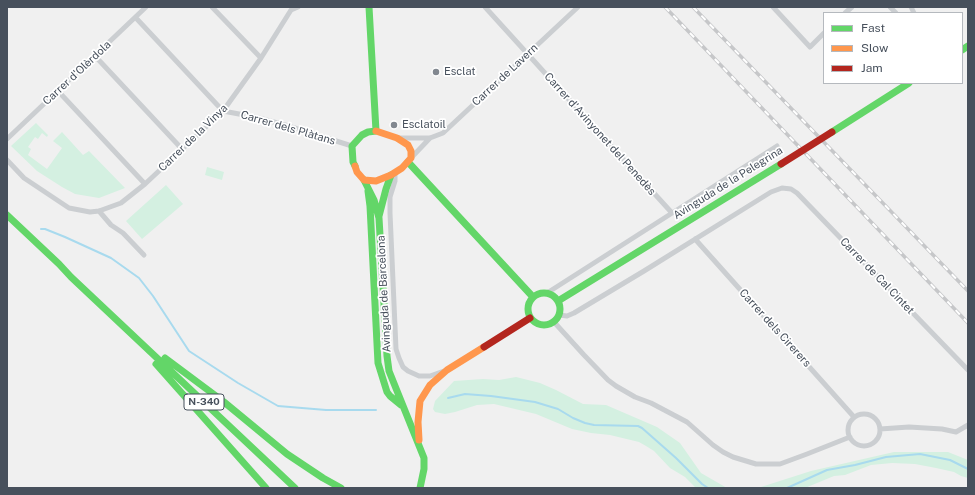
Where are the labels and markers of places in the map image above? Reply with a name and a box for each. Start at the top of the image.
place label: Esclat [444,65,476,79]
marker: Esclat [431,67,441,77]
place label: Esclatoil [402,118,446,132]
marker: Esclatoil [389,120,399,130]

